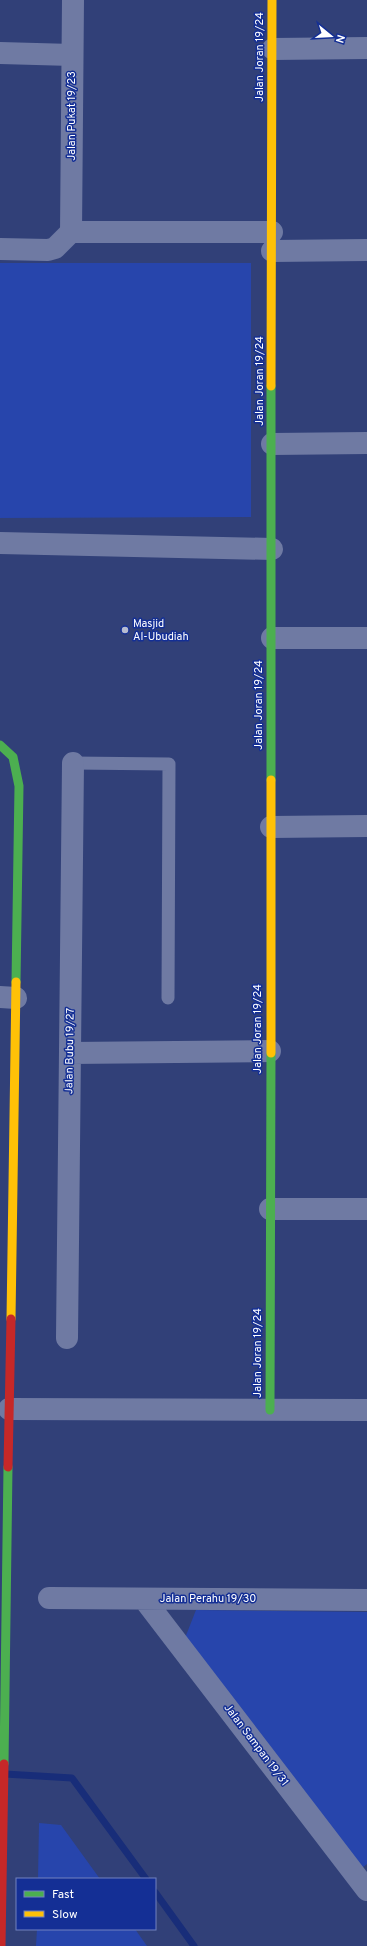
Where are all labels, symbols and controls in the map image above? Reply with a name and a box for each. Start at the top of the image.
street label: Jalan Joran 19/24 [253,12,267,102]
north arrow [311,16,351,56]
text: N [332,33,347,45]
street label: Jalan Pukat 19/23 [65,71,79,161]
street label: Jalan Joran 19/24 [253,336,267,426]
place label: Masjid Al-Ubudiah [133,617,189,644]
marker: Masjid Al-Ubudiah [120,625,130,635]
street label: Jalan Joran 19/24 [252,660,266,750]
street label: Jalan Joran 19/24 [251,984,265,1074]
street label: Jalan Bubu 19/27 [62,1008,78,1094]
street label: Jalan Joran 19/24 [251,1308,265,1398]
street label: Jalan Perahu 19/30 [160,1592,256,1606]
street label: Jalan Sampan 19/31 [221,1701,291,1789]
legend [16,1878,156,1930]
text: Fast [52,1887,74,1903]
text: Slow [52,1907,78,1923]

